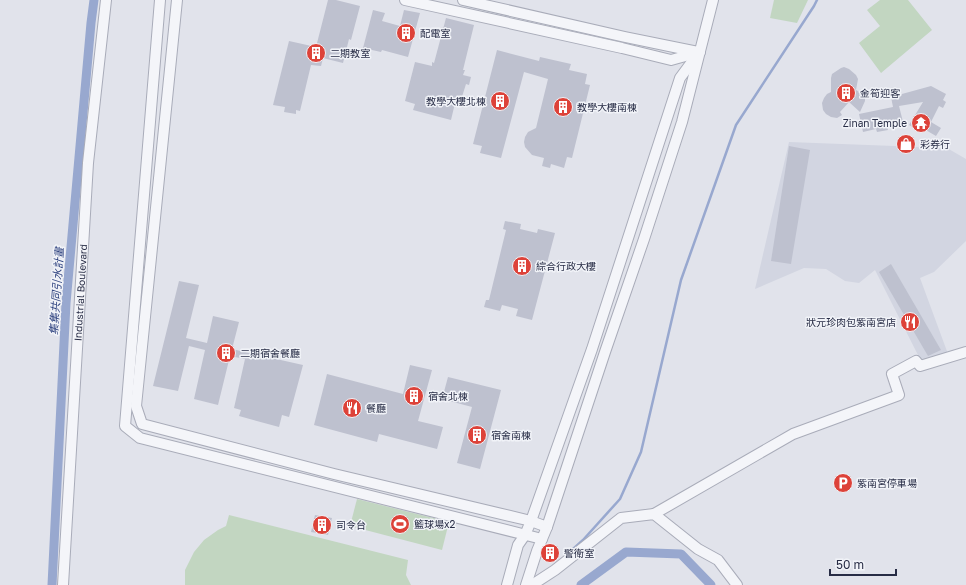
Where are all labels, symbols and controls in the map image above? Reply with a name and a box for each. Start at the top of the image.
building icon: 配電室 [395,22,417,44]
place label: 配電室 [420,27,450,39]
building icon: 二期教室 [305,42,327,64]
place label: 二期教室 [330,47,370,59]
building icon: 金筍迎客 [835,82,857,104]
place label: 金筍迎客 [860,87,901,99]
building icon: 教學大樓北棟 [489,90,511,112]
place label: 教學大樓北棟 [426,95,486,107]
building icon: 教學大樓南棟 [552,96,574,118]
place label: 教學大樓南棟 [577,101,637,113]
temple icon: Zinan Temple [910,112,932,134]
place label: Zinan Temple [843,117,907,129]
shop icon: 彩券行 [895,133,917,155]
place label: 彩券行 [920,138,950,150]
street label: Industrial Boulevard [71,244,89,341]
water label: 集集共同引水計畫 [46,245,66,335]
building icon: 綜合行政大樓 [511,255,533,277]
place label: 綜合行政大樓 [536,260,596,272]
restaurant icon: 狀元珍肉包紫南宮店 [899,311,921,333]
place label: 狀元珍肉包紫南宮店 [806,316,896,328]
building icon: 二期宿舍餐廳 [215,342,237,364]
place label: 二期宿舍餐廳 [240,347,300,359]
building icon: 宿舍北棟 [403,385,425,407]
place label: 宿舍北棟 [428,390,468,402]
restaurant icon: 餐廳 [341,397,363,419]
place label: 餐廳 [366,402,386,414]
building icon: 宿舍南棟 [466,424,488,446]
place label: 宿舍南棟 [491,429,531,441]
parking icon: 紫南宮停車場 [832,472,854,494]
place label: 紫南宮停車場 [857,477,917,489]
sports icon: 籃球場x2 [389,513,411,535]
building icon: 司令台 [311,514,333,536]
place label: 籃球場x2 [414,518,455,530]
place label: 司令台 [336,519,366,531]
building icon: 警衛室 [539,542,561,564]
place label: 警衛室 [564,547,594,559]
scale bar [830,551,896,577]
text: 50 m [836,557,864,572]

